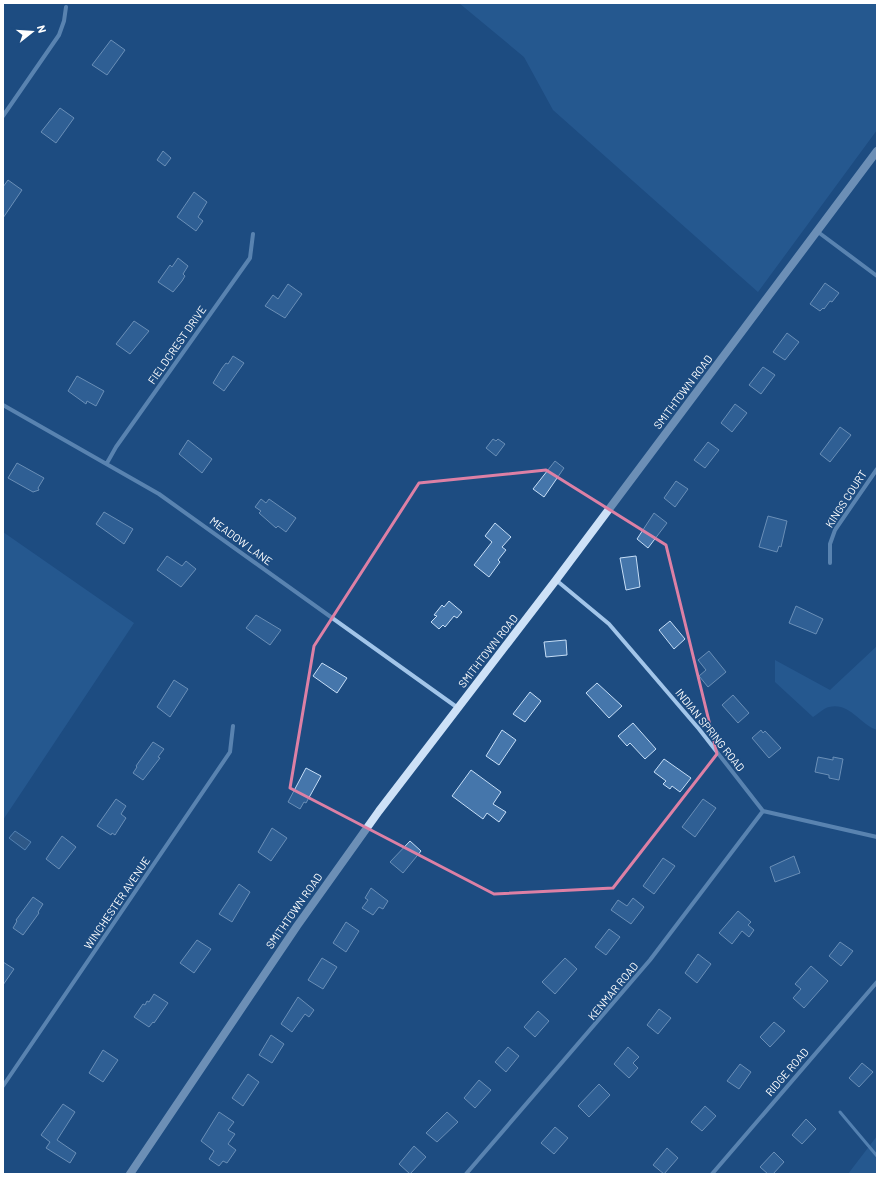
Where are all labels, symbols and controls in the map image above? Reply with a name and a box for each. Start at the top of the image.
north arrow [12,12,52,52]
text: N [35,24,49,34]
street label: FIELDCREST DRIVE [145,303,209,386]
street label: SMITHTOWN ROAD [651,352,715,431]
street label: KINGS COURT [822,468,869,530]
street label: MEADOW LANE [208,514,275,568]
street label: SMITHTOWN ROAD [455,611,520,690]
street label: INDIAN SPRING ROAD [673,686,748,774]
street label: WINCHESTER AVENUE [81,854,153,951]
street label: SMITHTOWN ROAD [263,870,325,951]
street label: KENMAR ROAD [585,959,641,1022]
street label: RIDGE ROAD [762,1045,811,1098]

